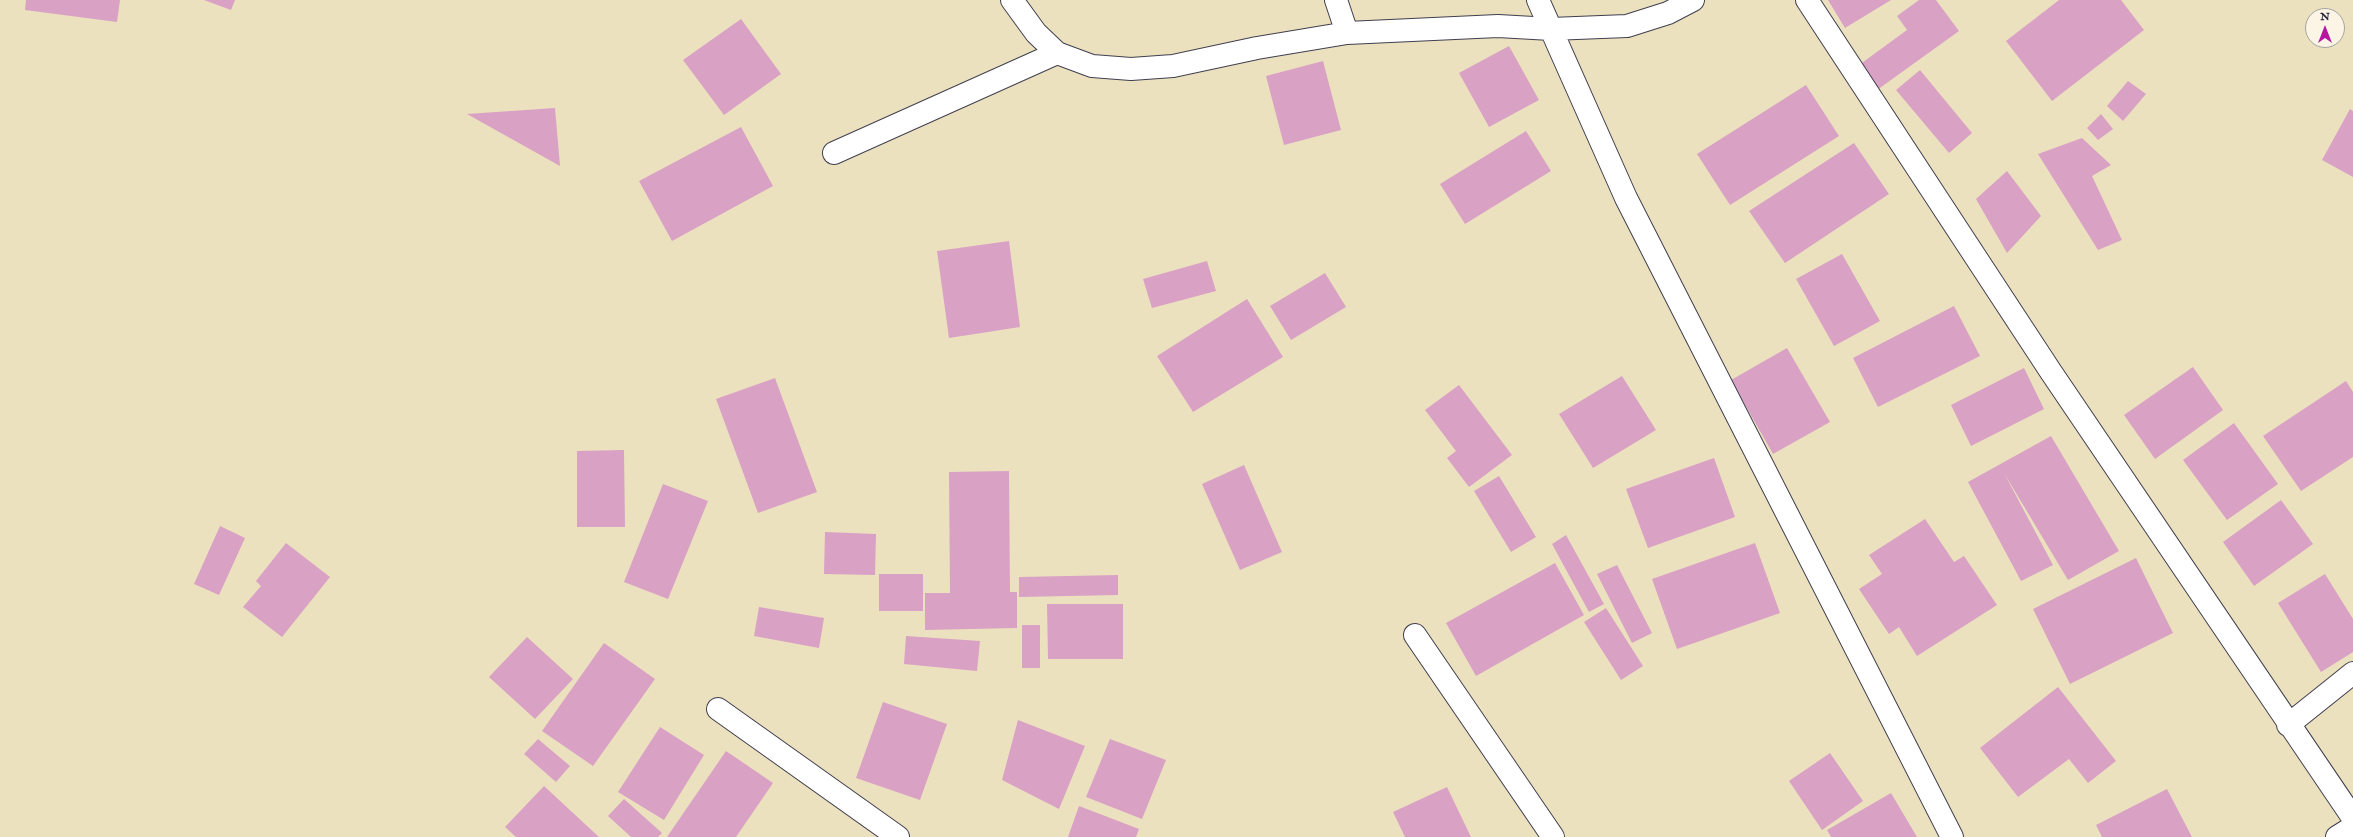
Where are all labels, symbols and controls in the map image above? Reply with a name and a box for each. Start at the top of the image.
north arrow [2305,8,2345,48]
text: N [2320,10,2330,24]

